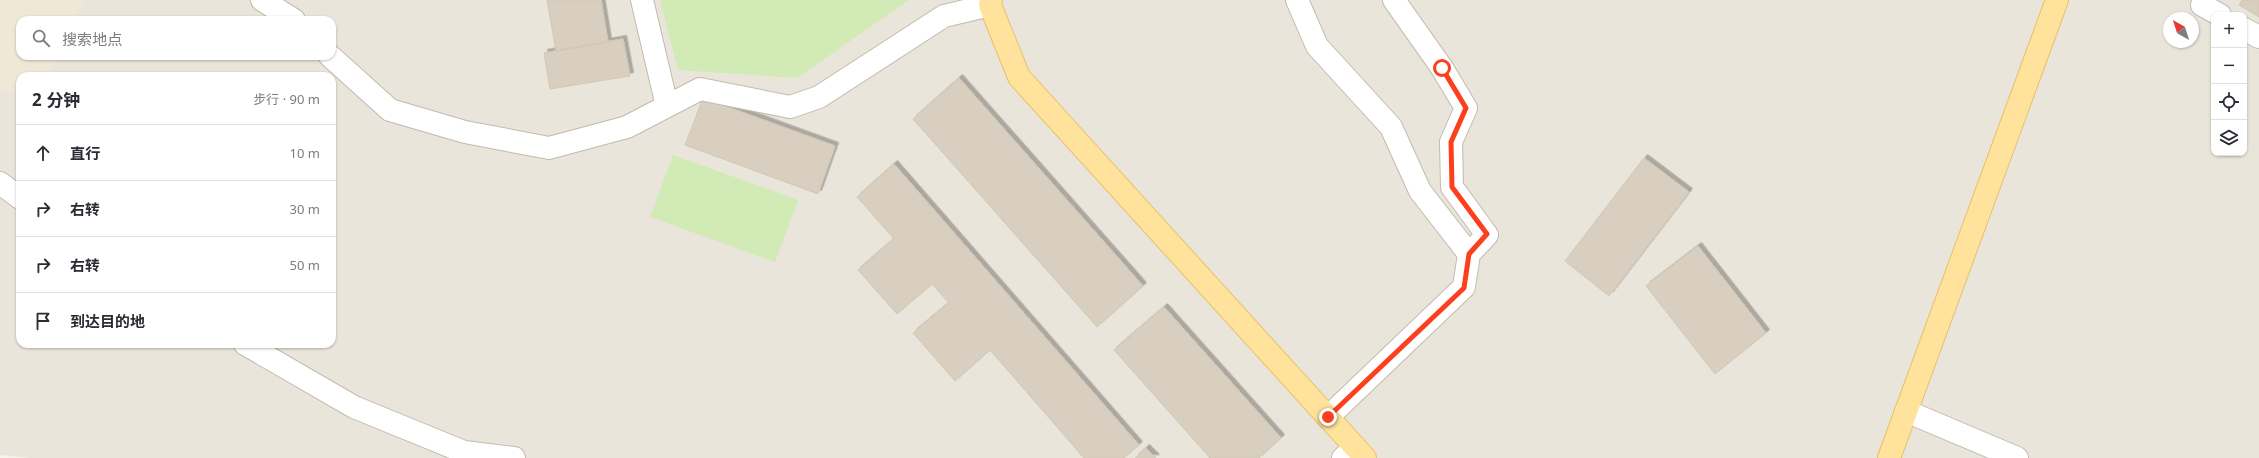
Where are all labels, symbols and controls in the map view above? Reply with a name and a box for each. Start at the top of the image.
north arrow [2163,12,2199,48]
map controls [2211,12,2247,156]
button: + [2211,12,2247,48]
search box [16,16,336,60]
icon: search [30,27,52,49]
text: 搜索地点 [62,29,122,49]
button: − [2211,48,2247,84]
route start [1433,59,1451,77]
button: locate [2211,84,2247,120]
text: 2 分钟 [32,88,80,111]
text: 步行 · 90 m [253,90,320,108]
button: layers [2211,120,2247,156]
icon: ahead [32,142,54,164]
text: 直行 [70,143,100,163]
text: 10 m [290,144,320,162]
icon: right [32,198,54,220]
text: 右转 [70,199,100,219]
text: 30 m [290,200,320,218]
icon: right [32,254,54,276]
text: 右转 [70,255,100,275]
text: 50 m [290,256,320,274]
icon: arrive [32,310,54,332]
text: 到达目的地 [70,311,145,331]
route end [1319,408,1337,426]

